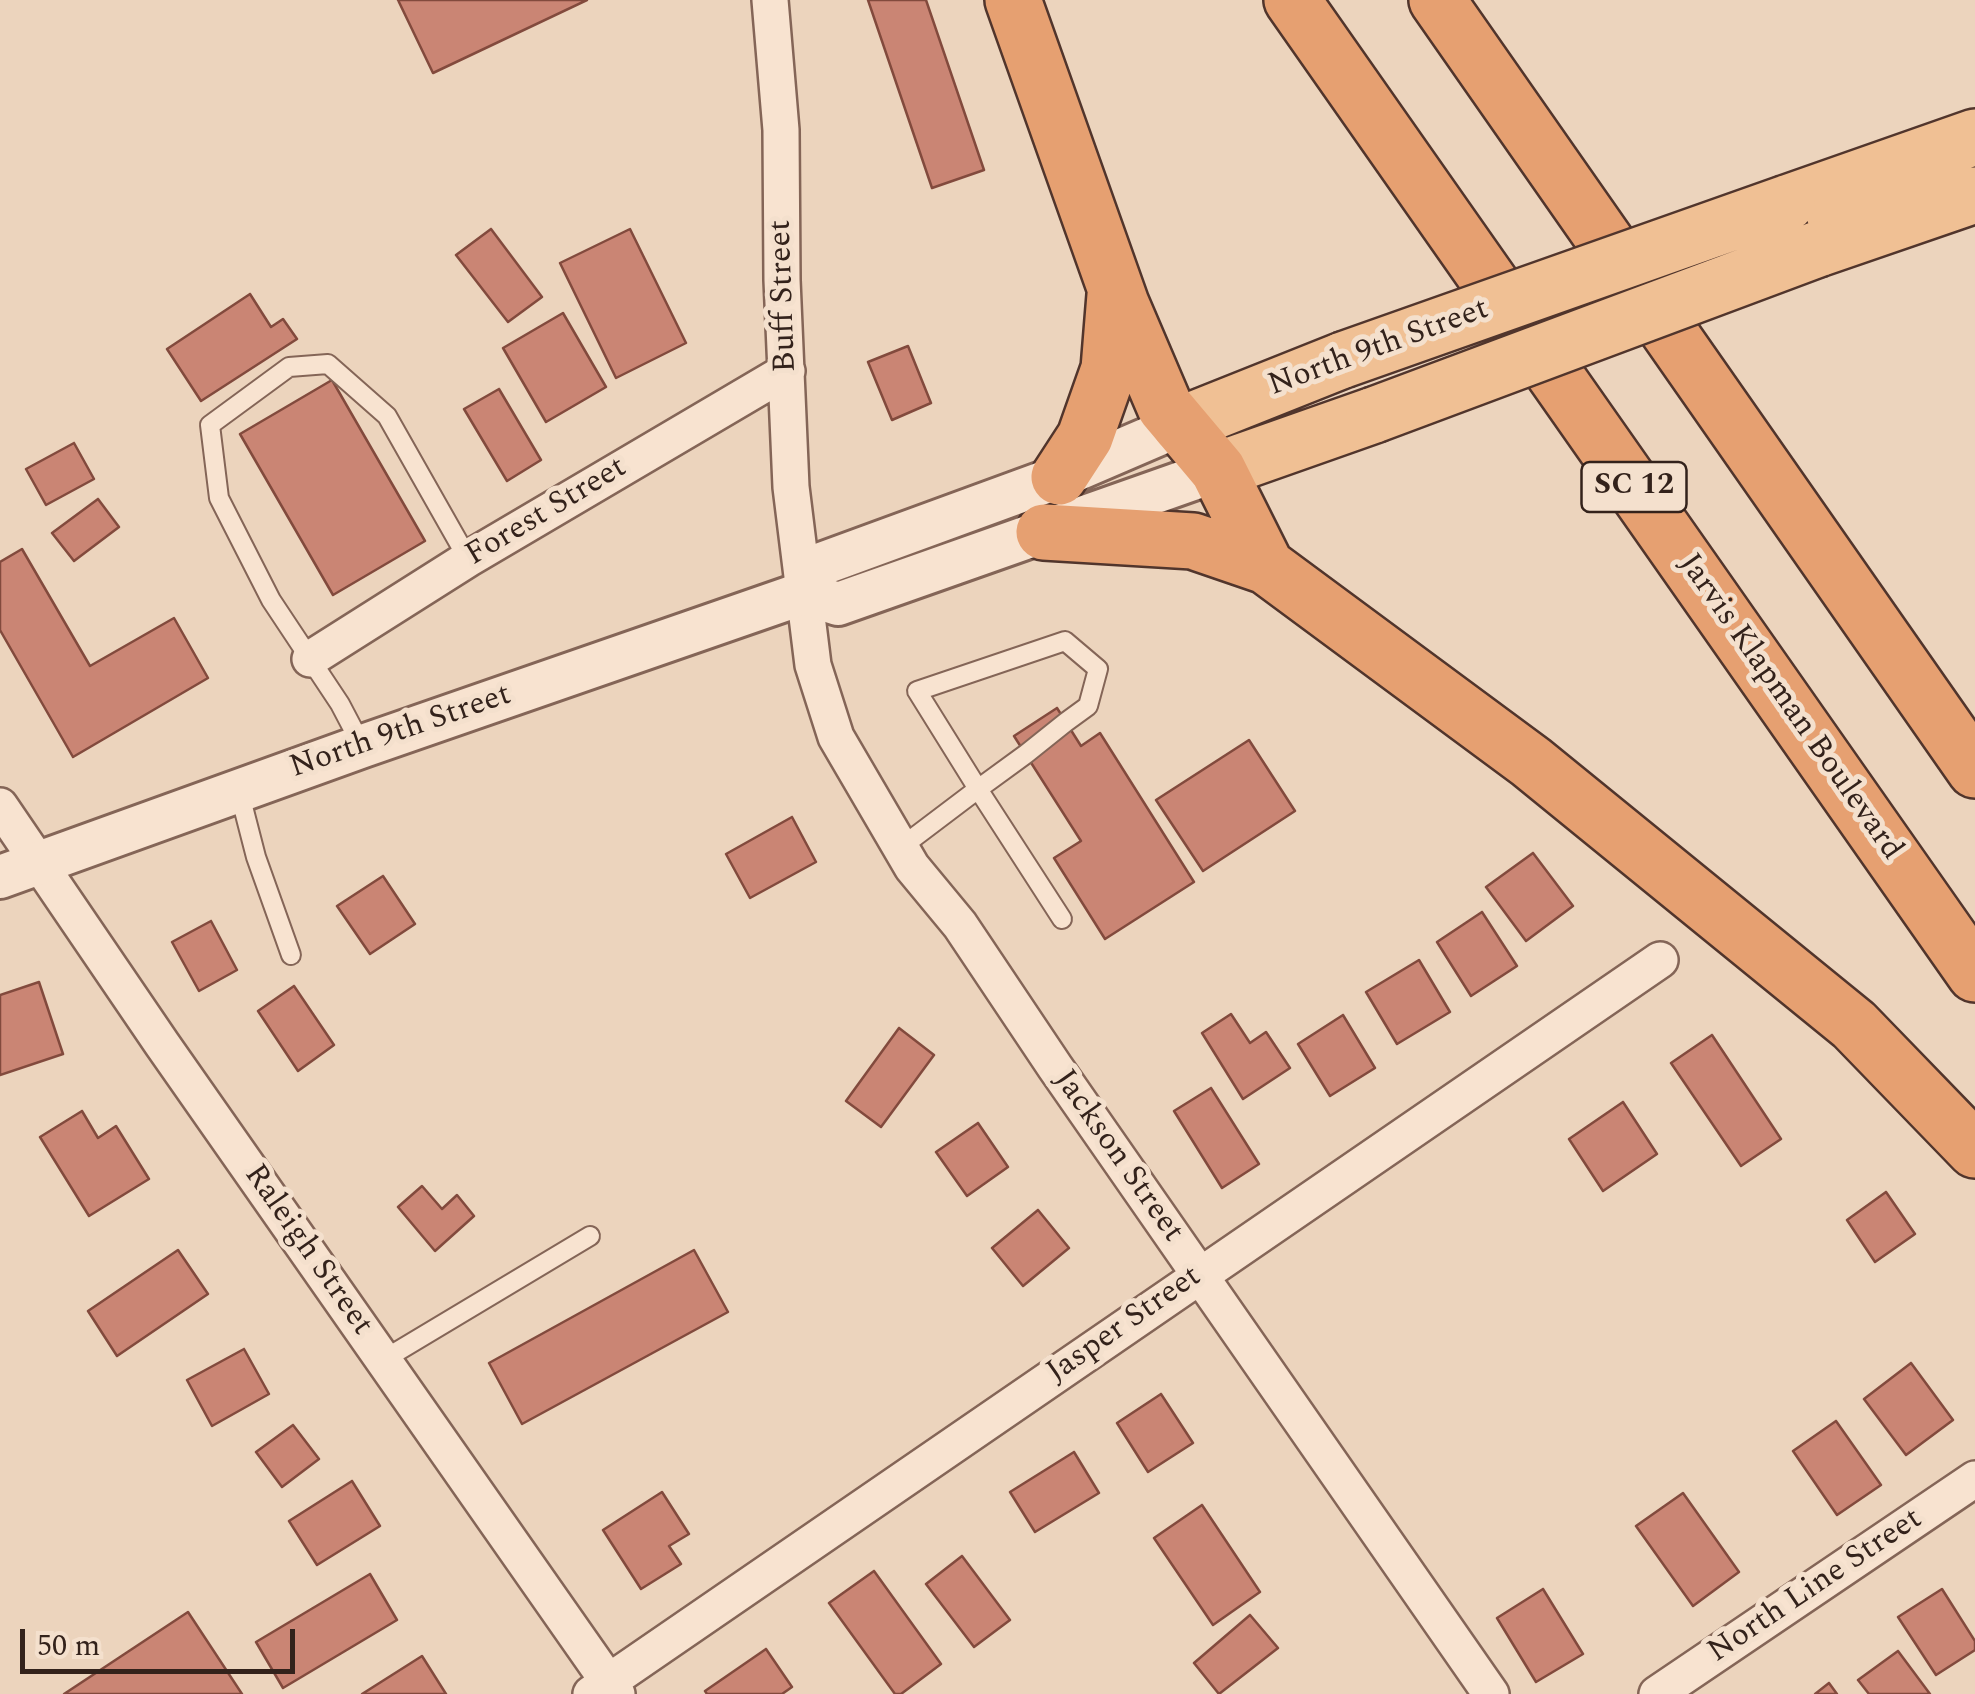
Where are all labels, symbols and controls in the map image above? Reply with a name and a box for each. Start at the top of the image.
street label: Buff Street [763,219,807,373]
street label: North 9th Street [1264,291,1494,407]
street label: Forest Street [460,450,634,576]
road number: SC 12 [1582,462,1686,512]
street label: Jarvis Klapman Boulevard [1668,547,1910,869]
street label: North 9th Street [285,677,517,789]
street label: Jackson Street [1044,1063,1190,1251]
street label: Raleigh Street [234,1158,380,1344]
street label: Jasper Street [1040,1259,1210,1393]
street label: North Line Street [1702,1501,1930,1673]
scale bar [25,1609,300,1671]
text: 50 m [37,1623,100,1669]

